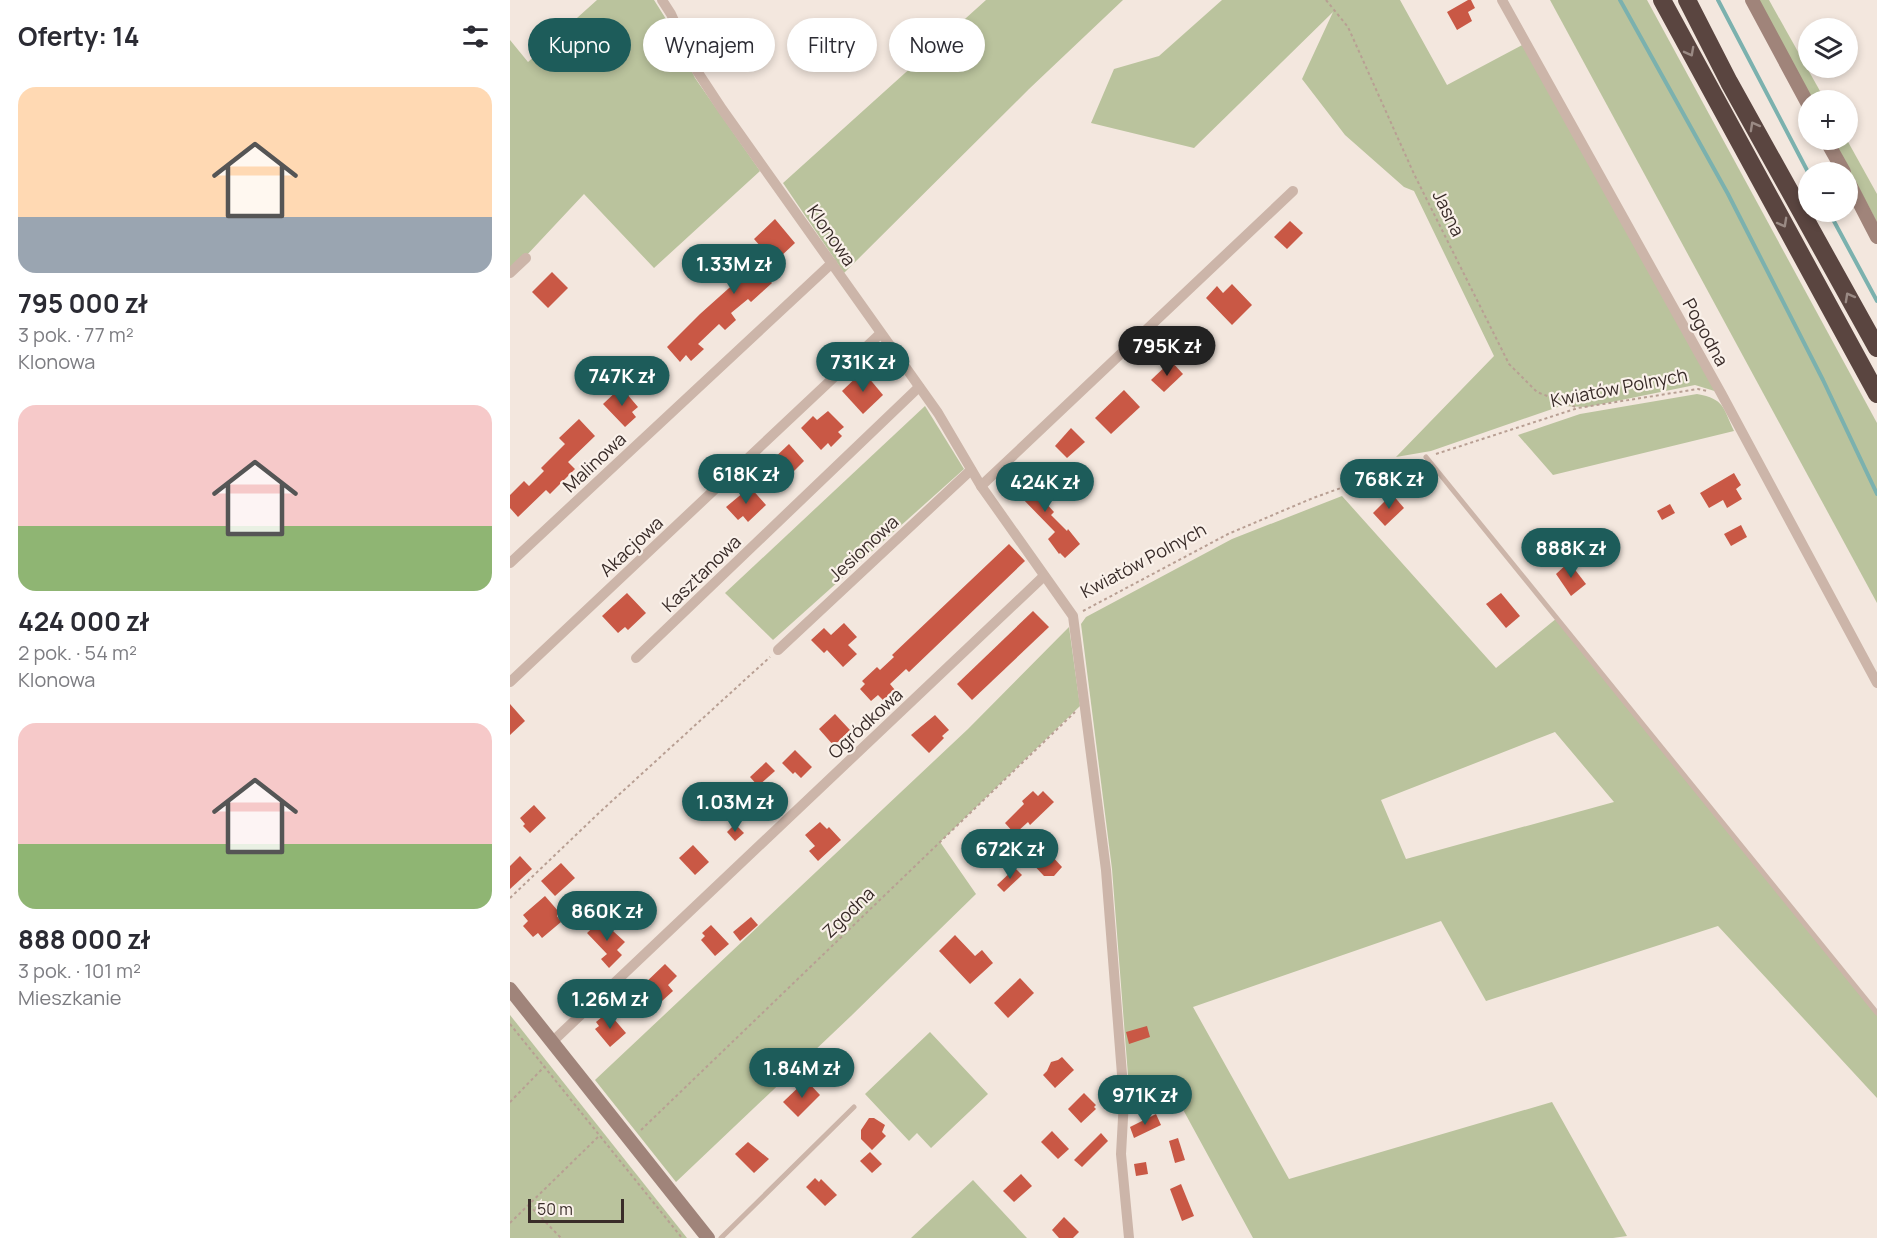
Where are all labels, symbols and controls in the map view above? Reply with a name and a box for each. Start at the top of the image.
text: Oferty: 14 [18,18,140,54]
chip: Kupno [528,18,631,72]
chip: Wynajem [643,18,775,72]
chip: Filtry [787,18,877,72]
chip: Nowe [889,18,985,72]
map controls [1798,18,1858,222]
button: layers [1798,18,1858,78]
icon: filters [459,20,492,53]
one-way arrow [1683,46,1694,56]
button: + [1798,90,1858,150]
one-way arrow [1750,122,1761,132]
icon: home [201,126,309,234]
button: − [1798,162,1858,222]
street label: Jasna [1428,186,1470,240]
street label: Klonowa [802,200,862,270]
one-way arrow [1776,217,1787,227]
pin: 1.33M zł [672,244,796,295]
text: 1.33M zł [696,250,772,277]
text: 795 000 zł [18,285,148,321]
one-way arrow [1845,292,1856,303]
street label: Pogodna [1678,294,1734,370]
text: 3 pok. · 77 m² [18,321,134,348]
pin: 795K zł [1112,326,1222,377]
text: 795K zł [1132,332,1202,359]
pin: 731K zł [808,342,918,393]
text: Klonowa [18,348,95,375]
text: 731K zł [830,348,896,375]
pin: 747K zł [567,356,677,407]
text: 747K zł [588,362,656,389]
street label: Kwiatów Polnych [1548,362,1690,412]
street label: Malinowa [557,427,631,497]
icon: home [201,444,309,552]
pin: 618K zł [691,454,801,505]
pin: 768K zł [1334,459,1444,510]
text: 618K zł [712,460,780,487]
pin: 424K zł [990,462,1100,513]
text: 768K zł [1354,465,1424,492]
text: 424K zł [1010,468,1080,495]
street label: Jesionowa [823,509,903,587]
street label: Akacjowa [594,510,668,582]
street label: Kwiatów Polnych [1076,517,1210,603]
pin: 888K zł [1516,528,1626,579]
street label: Kasztanowa [656,529,746,617]
text: 888K zł [1535,534,1607,561]
text: 424 000 zł [18,603,150,639]
text: 2 pok. · 54 m² [18,639,137,666]
text: Klonowa [18,666,95,693]
street label: Ogródkowa [823,682,907,764]
icon: home [201,762,309,870]
pin: 1.03M zł [673,782,797,833]
text: 1.03M zł [696,788,774,815]
pin: 672K zł [955,829,1065,880]
text: 672K zł [975,835,1045,862]
street label: Zgodna [817,881,879,943]
pin: 860K zł [552,891,662,942]
text: 860K zł [571,897,643,924]
text: 888 000 zł [18,921,151,957]
text: 3 pok. · 101 m² [18,957,141,984]
pin: 1.26M zł [548,979,672,1030]
text: Mieszkanie [18,984,122,1011]
text: 1.26M zł [571,985,649,1012]
pin: 1.84M zł [740,1048,864,1099]
text: 1.84M zł [763,1054,841,1081]
pin: 971K zł [1090,1075,1200,1126]
text: 971K zł [1112,1081,1178,1108]
scale bar [528,1196,624,1224]
text: 50 m [537,1198,573,1220]

